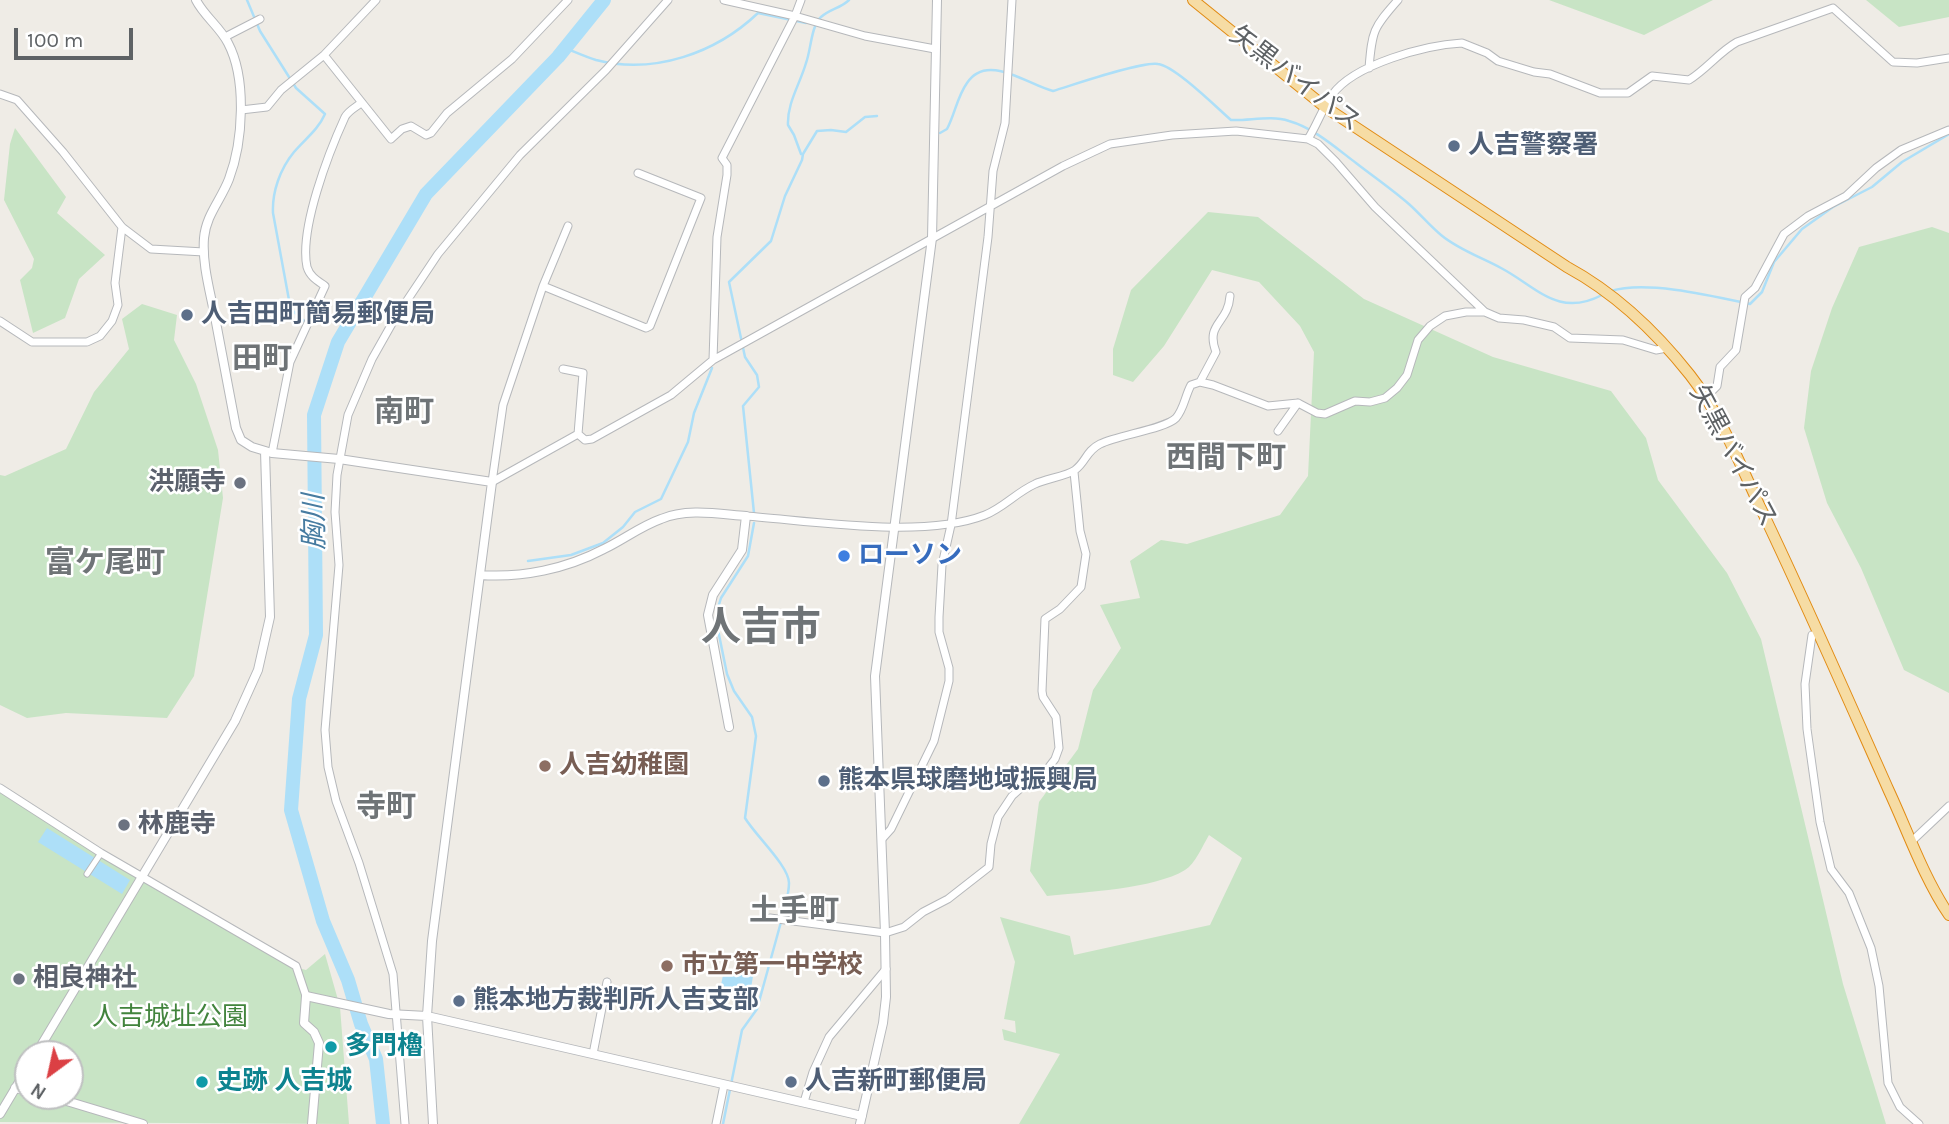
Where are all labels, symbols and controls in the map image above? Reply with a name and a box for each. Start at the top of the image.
scale bar [18,14,136,58]
street label: 矢黒バイパス [1223,20,1367,138]
text: 100 m [27,28,84,52]
place label: 人吉警察署 [1468,130,1598,162]
marker: 人吉警察署 [1446,138,1462,154]
place label: 人吉田町簡易郵便局 [201,299,435,331]
marker: 人吉田町簡易郵便局 [179,307,195,323]
district label: 田町 [232,341,292,377]
street label: 矢黒バイパス [1683,380,1783,532]
district label: 南町 [374,394,434,430]
district label: 西間下町 [1166,440,1286,476]
place label: 洪願寺 [148,467,226,499]
marker: 洪願寺 [232,475,248,491]
water label: 胸川 [298,494,332,550]
place label: ローソン [858,540,962,572]
district label: 富ケ尾町 [45,545,165,581]
marker: ローソン [836,548,852,564]
district label: 人吉市 [701,605,821,653]
place label: 人吉幼稚園 [559,750,689,782]
marker: 人吉幼稚園 [537,758,553,774]
place label: 熊本県球磨地域振興局 [838,765,1098,797]
marker: 熊本県球磨地域振興局 [816,773,832,789]
district label: 寺町 [356,789,416,825]
place label: 林鹿寺 [138,809,216,841]
marker: 林鹿寺 [116,817,132,833]
district label: 土手町 [749,893,839,929]
place label: 市立第一中学校 [681,950,863,982]
marker: 市立第一中学校 [659,958,675,974]
place label: 相良神社 [33,963,137,995]
marker: 相良神社 [11,971,27,987]
place label: 熊本地方裁判所人吉支部 [473,985,759,1017]
marker: 熊本地方裁判所人吉支部 [451,993,467,1009]
park label: 人吉城址公園 [92,1002,248,1034]
place label: 多門櫓 [345,1031,423,1063]
marker: 多門櫓 [323,1039,339,1055]
north arrow [14,1040,84,1110]
place label: 史跡 人吉城 [216,1066,353,1098]
place label: 人吉新町郵便局 [805,1066,987,1098]
marker: 史跡 人吉城 [194,1074,210,1090]
marker: 人吉新町郵便局 [783,1074,799,1090]
text: N [27,1078,50,1104]

